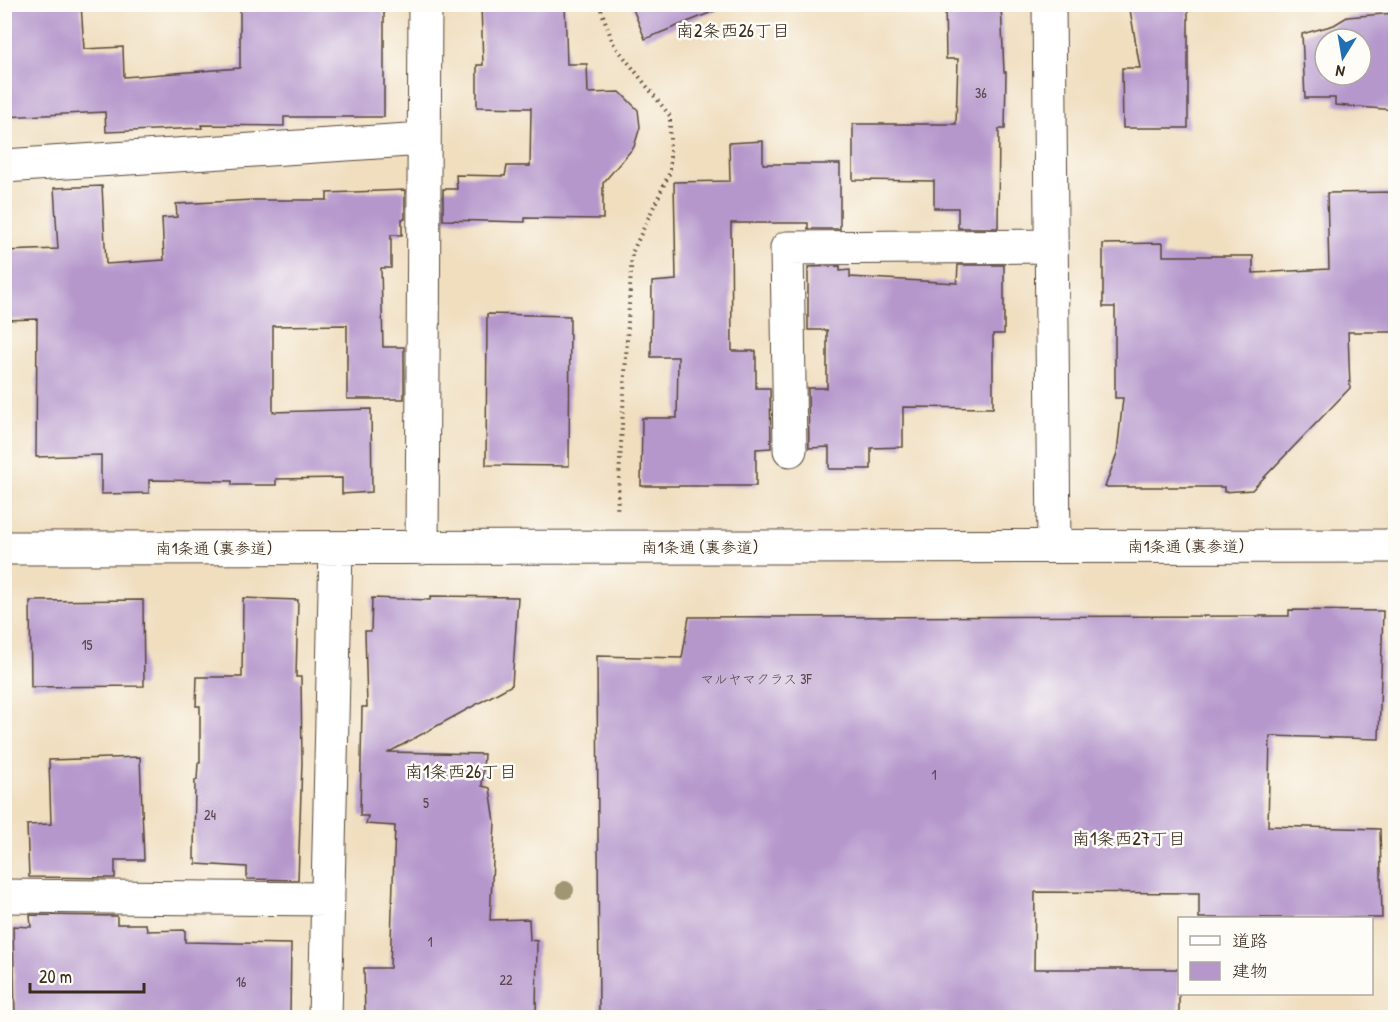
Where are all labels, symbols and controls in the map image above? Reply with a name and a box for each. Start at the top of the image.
district label: 南2条西26丁目 [676,18,790,43]
north arrow [1313,27,1373,87]
text: N [1333,60,1346,83]
house number: 36 [975,83,987,102]
street label: 南1条通 (裏参道) [1128,535,1244,557]
street label: 南1条通 (裏参道) [642,536,758,558]
street label: 南1条通 (裏参道) [156,537,272,559]
house number: 15 [81,635,93,654]
house number: マルヤマクラス 3F [700,669,813,688]
district label: 南1条西26丁目 [405,759,517,784]
house number: 1 [931,765,937,784]
house number: 5 [423,793,429,812]
house number: 24 [204,805,216,824]
district label: 南1条西27丁目 [1072,826,1186,851]
legend [1178,917,1373,995]
text: 道路 [1232,928,1268,953]
house number: 1 [427,932,433,951]
scale bar [30,956,144,994]
text: 建物 [1232,958,1268,983]
text: 20 m [39,964,72,989]
house number: 22 [499,970,513,989]
house number: 16 [236,972,247,991]

